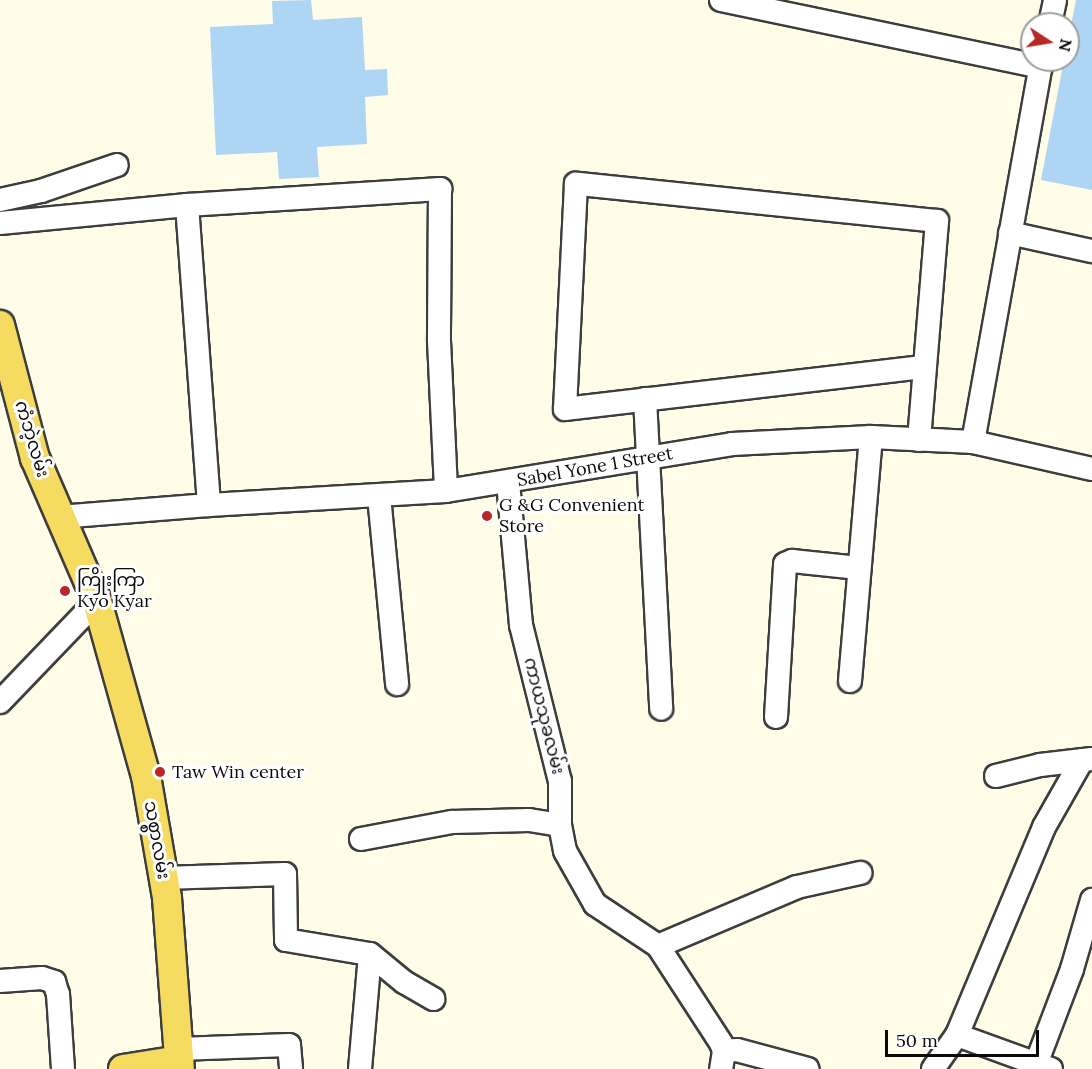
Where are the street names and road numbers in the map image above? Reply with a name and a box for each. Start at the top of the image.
street label: ကံဘဲ့လမ်း [10,398,54,480]
street label: Sabel Yone 1 Street [515,443,675,491]
street label: ကာယသုခလမ်း [519,655,569,777]
street label: သစ္စာလမ်း [139,799,175,881]

